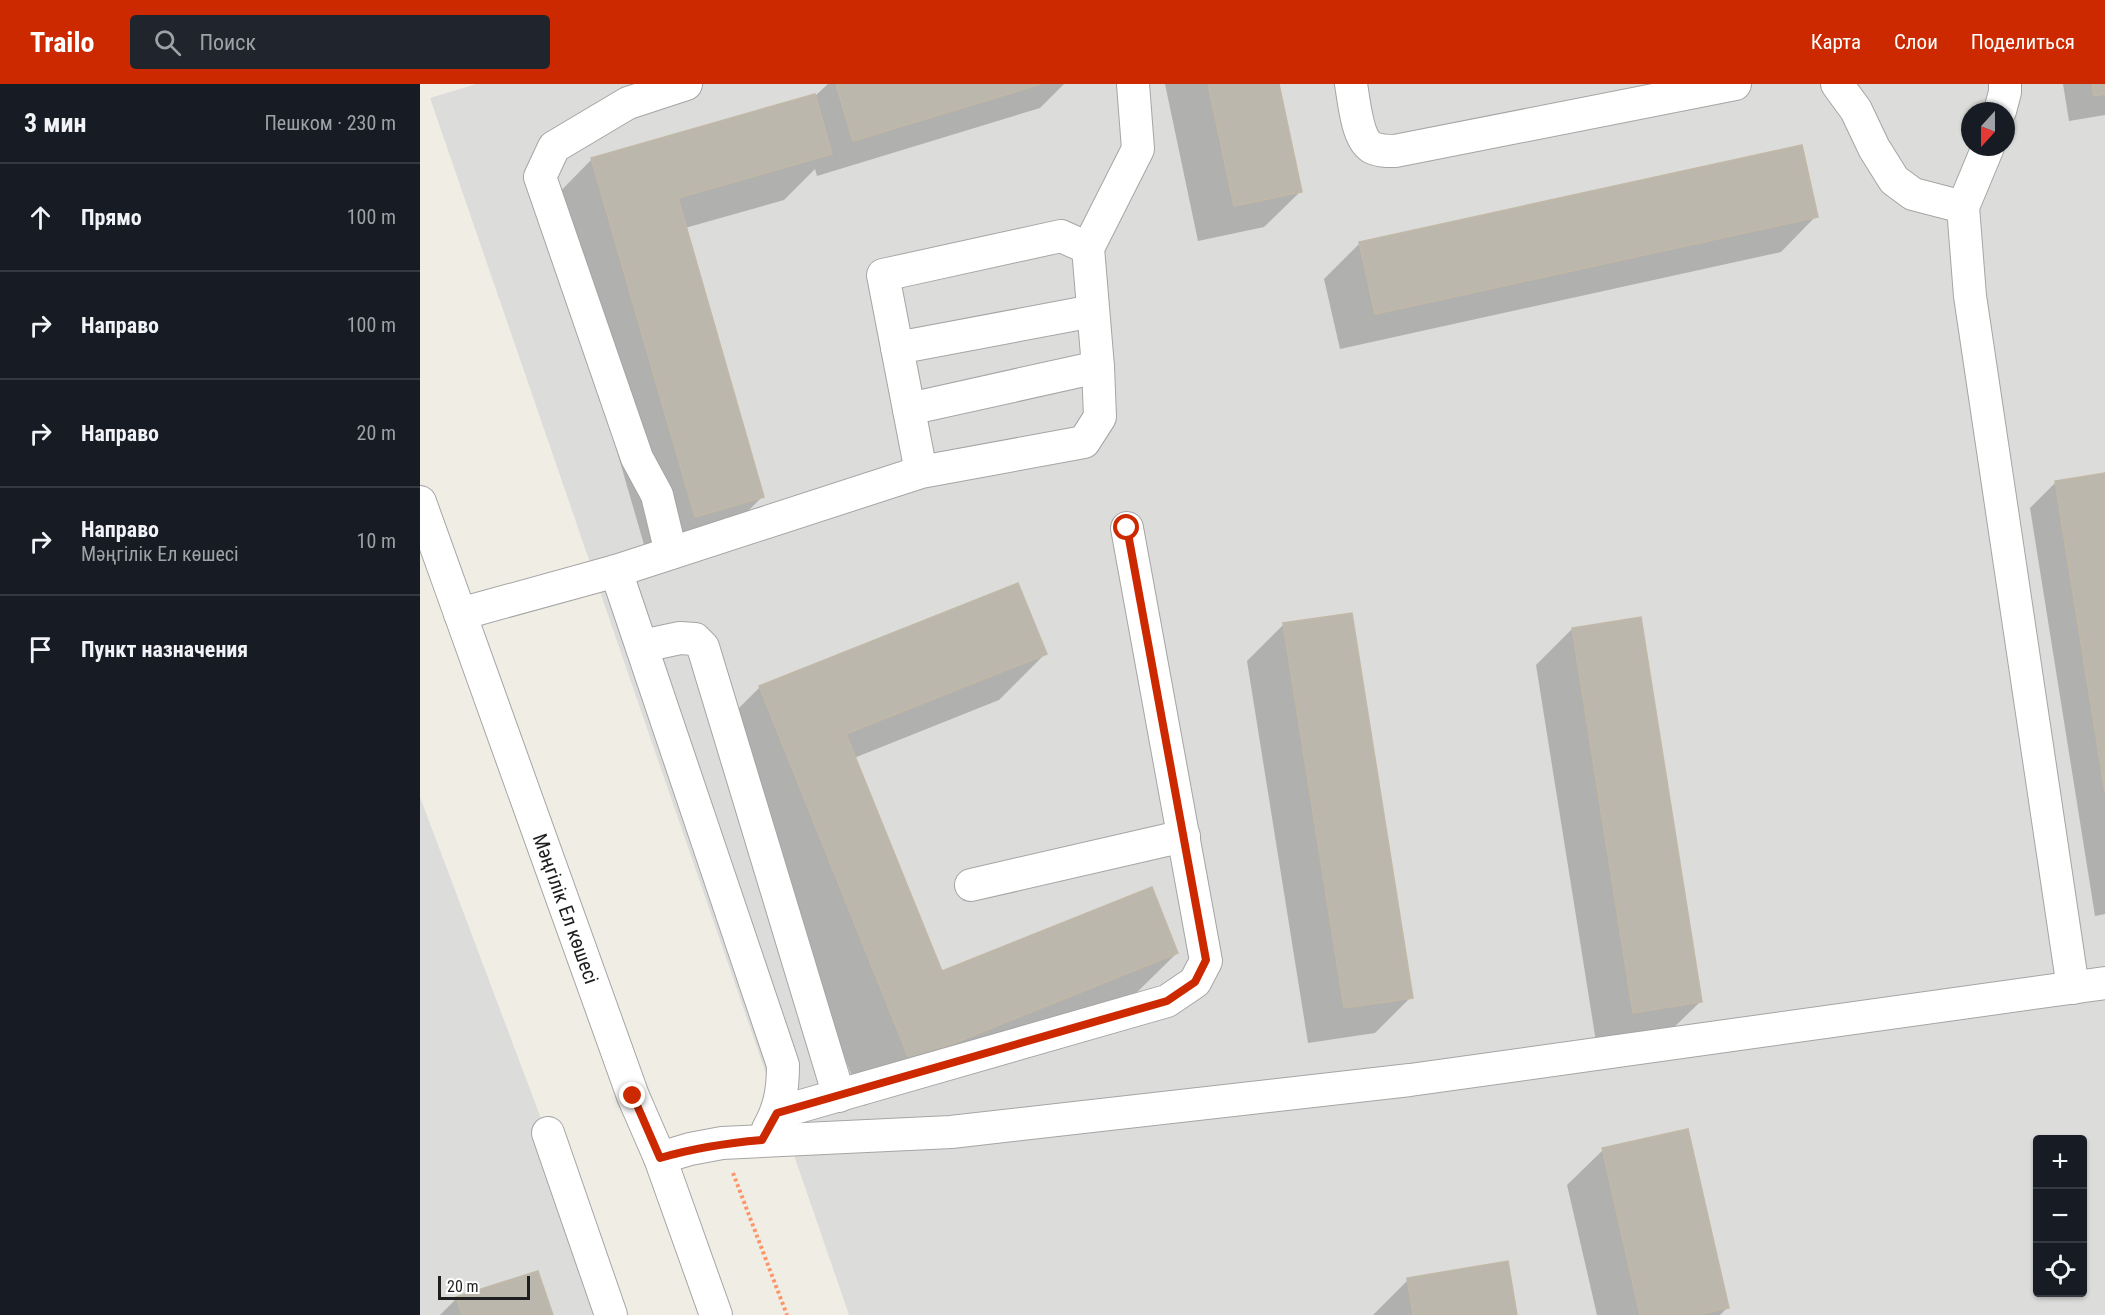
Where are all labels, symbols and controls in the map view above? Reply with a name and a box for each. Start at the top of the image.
search box [130,15,550,69]
text: Trailo [30,26,94,59]
icon: search [151,26,184,59]
text: Поиск [199,30,256,55]
text: Карта [1811,30,1861,54]
text: Слои [1894,30,1938,54]
text: Поделиться [1971,30,2075,54]
north arrow [1961,102,2015,156]
text: 3 мин [24,108,86,138]
text: Пешком · 230 m [264,111,396,135]
icon: ahead [24,201,57,234]
text: Прямо [81,205,142,230]
text: 100 m [347,205,396,229]
icon: right [24,309,57,342]
text: Направо [81,313,159,338]
text: 100 m [347,313,396,337]
icon: right [24,417,57,450]
text: Направо [81,421,159,446]
text: 20 m [357,421,396,445]
route start [1113,514,1139,540]
text: Направо [81,517,159,542]
icon: right [24,525,57,558]
text: 10 m [357,529,396,553]
text: Мәңгілік Ел көшесі [81,542,239,566]
icon: arrive [24,633,57,666]
text: Пункт назначения [81,637,248,662]
street label: Мәңгілік Ел көшесі [528,830,604,987]
route end [619,1082,645,1108]
map controls [2033,1135,2087,1297]
button: + [2033,1135,2087,1189]
button: − [2033,1189,2087,1243]
button: locate [2033,1243,2087,1297]
scale bar [438,1273,530,1300]
text: 20 m [447,1277,479,1296]

